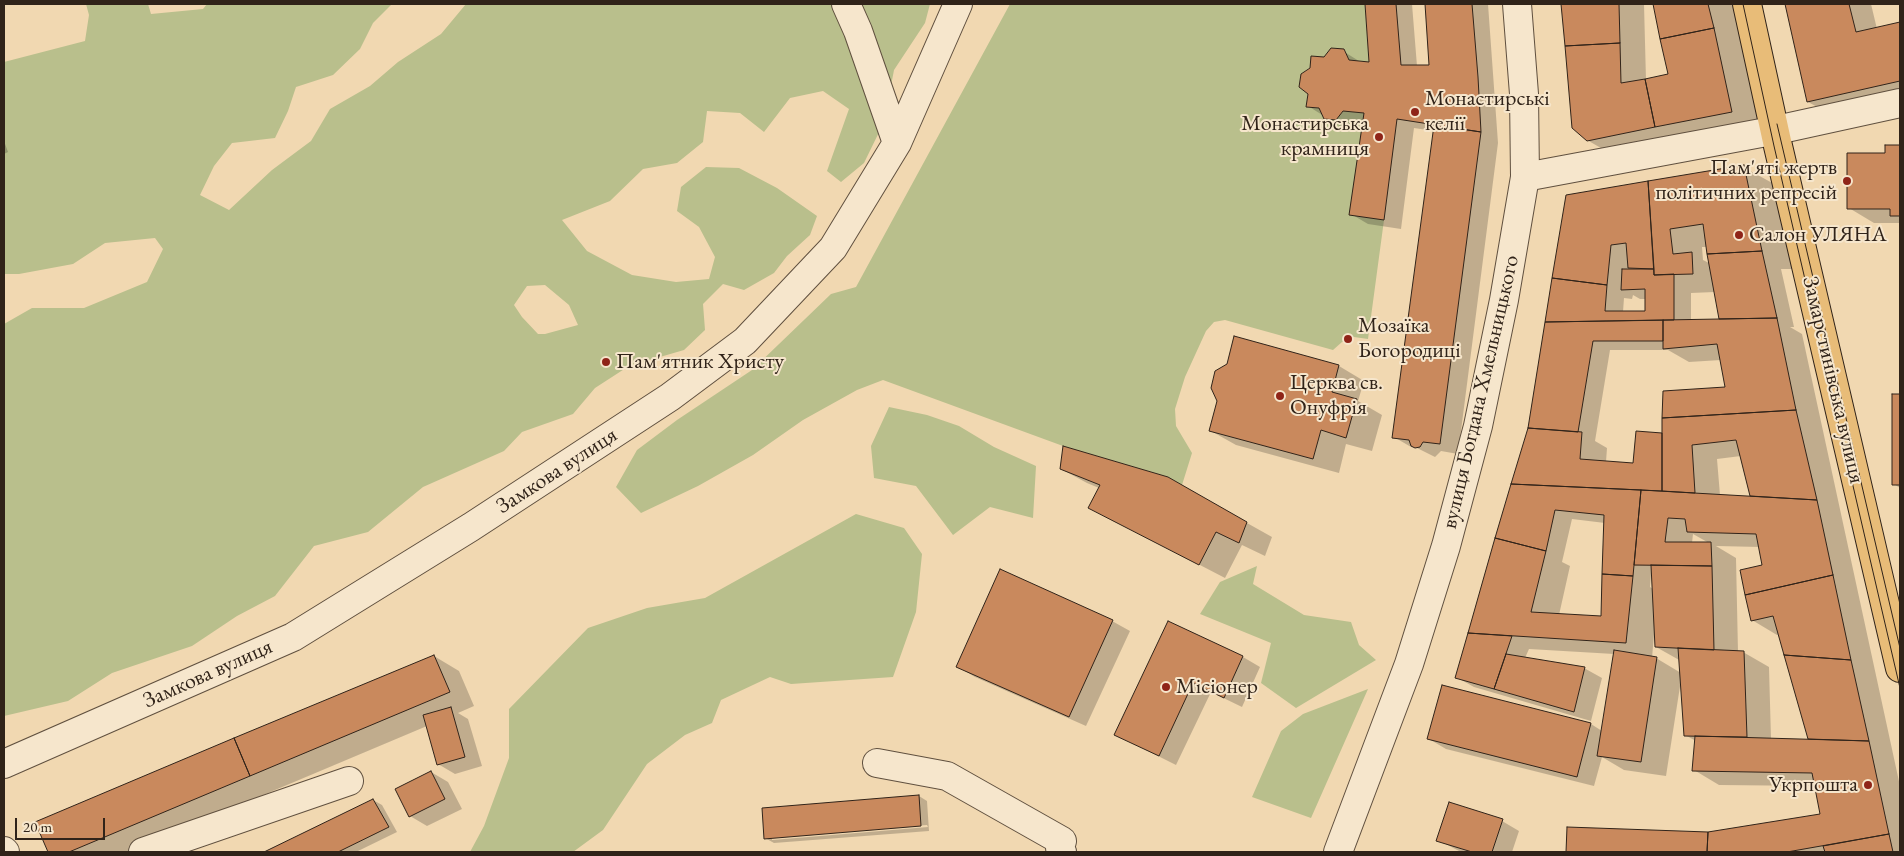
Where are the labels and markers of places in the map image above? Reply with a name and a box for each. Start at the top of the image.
place label: Монастирські келії [1425,86,1550,138]
marker: Монастирські келії [1409,106,1421,118]
place label: Монастирська крамниця [1241,111,1369,162]
marker: Монастирська крамниця [1373,131,1385,143]
place label: Пам'яті жертв політичних репресій [1655,155,1837,206]
marker: Пам'яті жертв політичних репресій [1841,175,1853,187]
place label: Салон УЛЯНА [1749,222,1887,248]
marker: Салон УЛЯНА [1733,229,1745,241]
place label: Мозаїка Богородиці [1358,313,1461,364]
marker: Мозаїка Богородиці [1342,333,1354,345]
place label: Пам'ятник Христу [616,349,784,375]
marker: Пам'ятник Христу [600,356,612,368]
place label: Церква св. Онуфрія [1290,370,1383,422]
marker: Церква св. Онуфрія [1274,390,1286,402]
place label: Місіонер [1176,674,1258,700]
marker: Місіонер [1160,681,1172,693]
place label: Укрпошта [1769,772,1858,798]
marker: Укрпошта [1862,779,1874,791]

